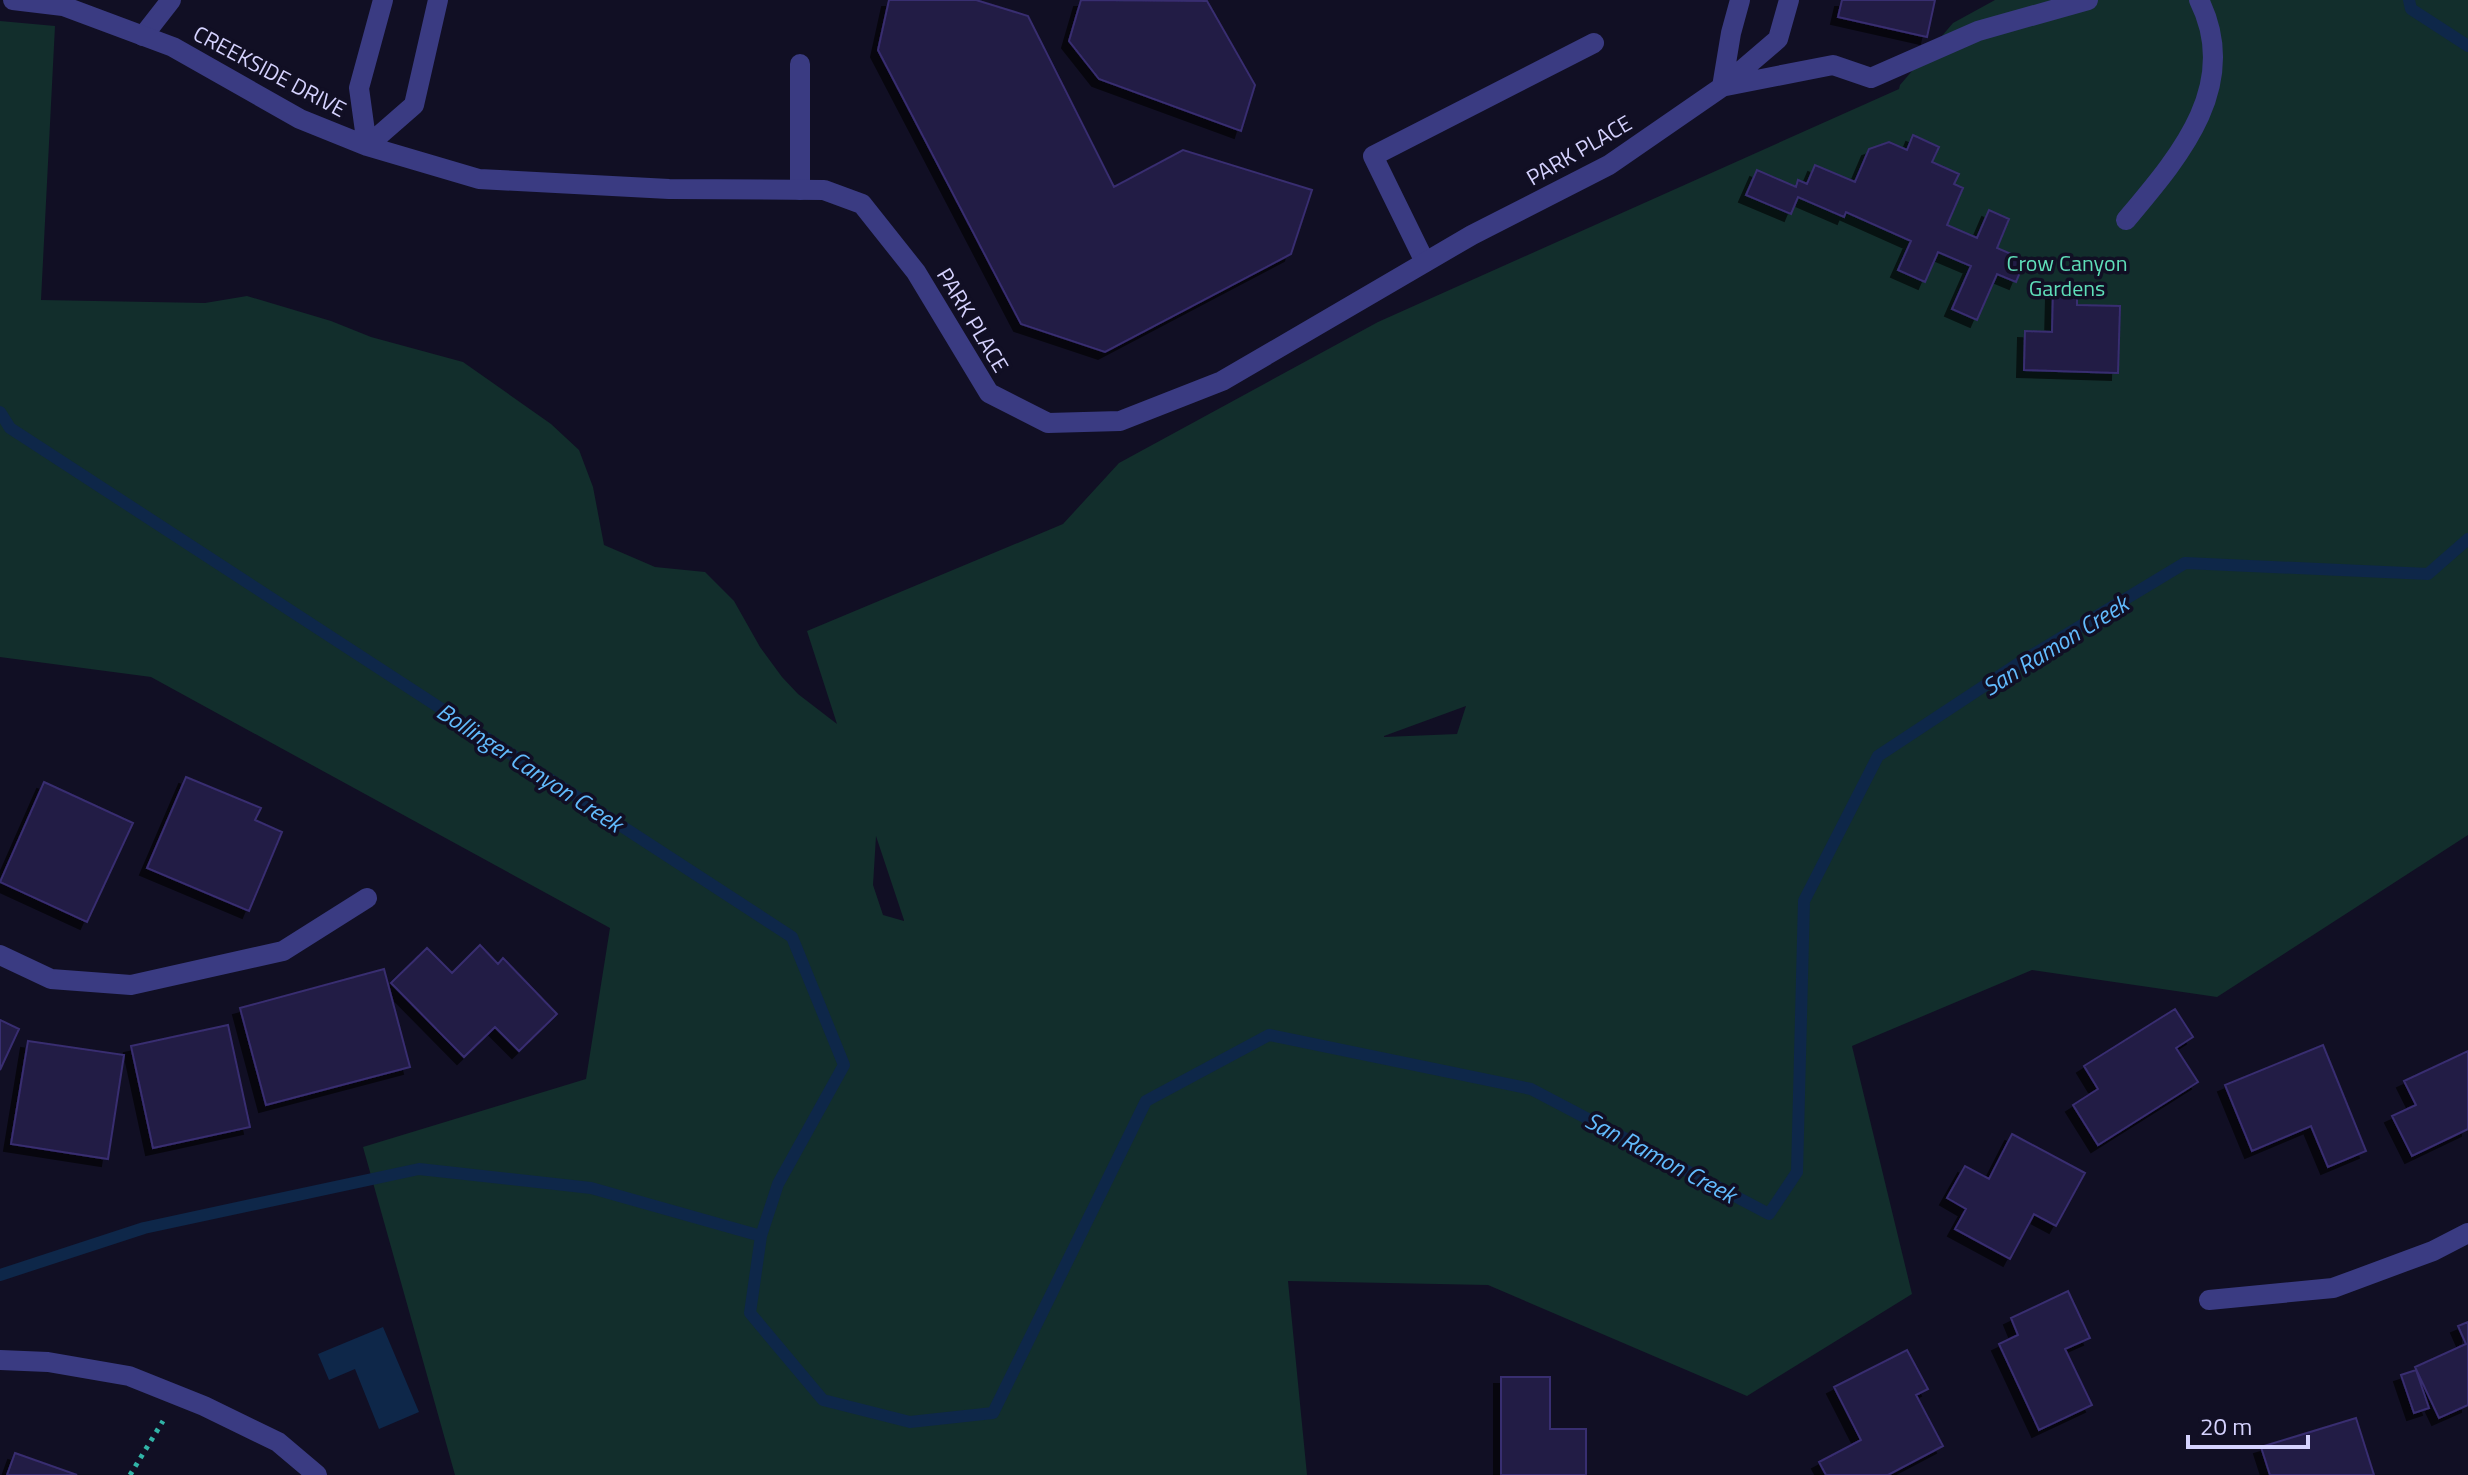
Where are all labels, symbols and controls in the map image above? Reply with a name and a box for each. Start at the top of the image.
street label: CREEKSIDE DRIVE [187,16,353,126]
street label: PARK PLACE [1520,106,1638,194]
park label: Crow Canyon Gardens [2007,246,2127,305]
street label: PARK PLACE [928,261,1018,379]
water label: San Ramon Creek [1975,584,2138,704]
water label: Bollinger Canyon Creek [430,693,633,843]
water label: San Ramon Creek [1579,1102,1746,1214]
scale bar [2188,1399,2308,1449]
text: 20 m [2200,1408,2252,1444]

